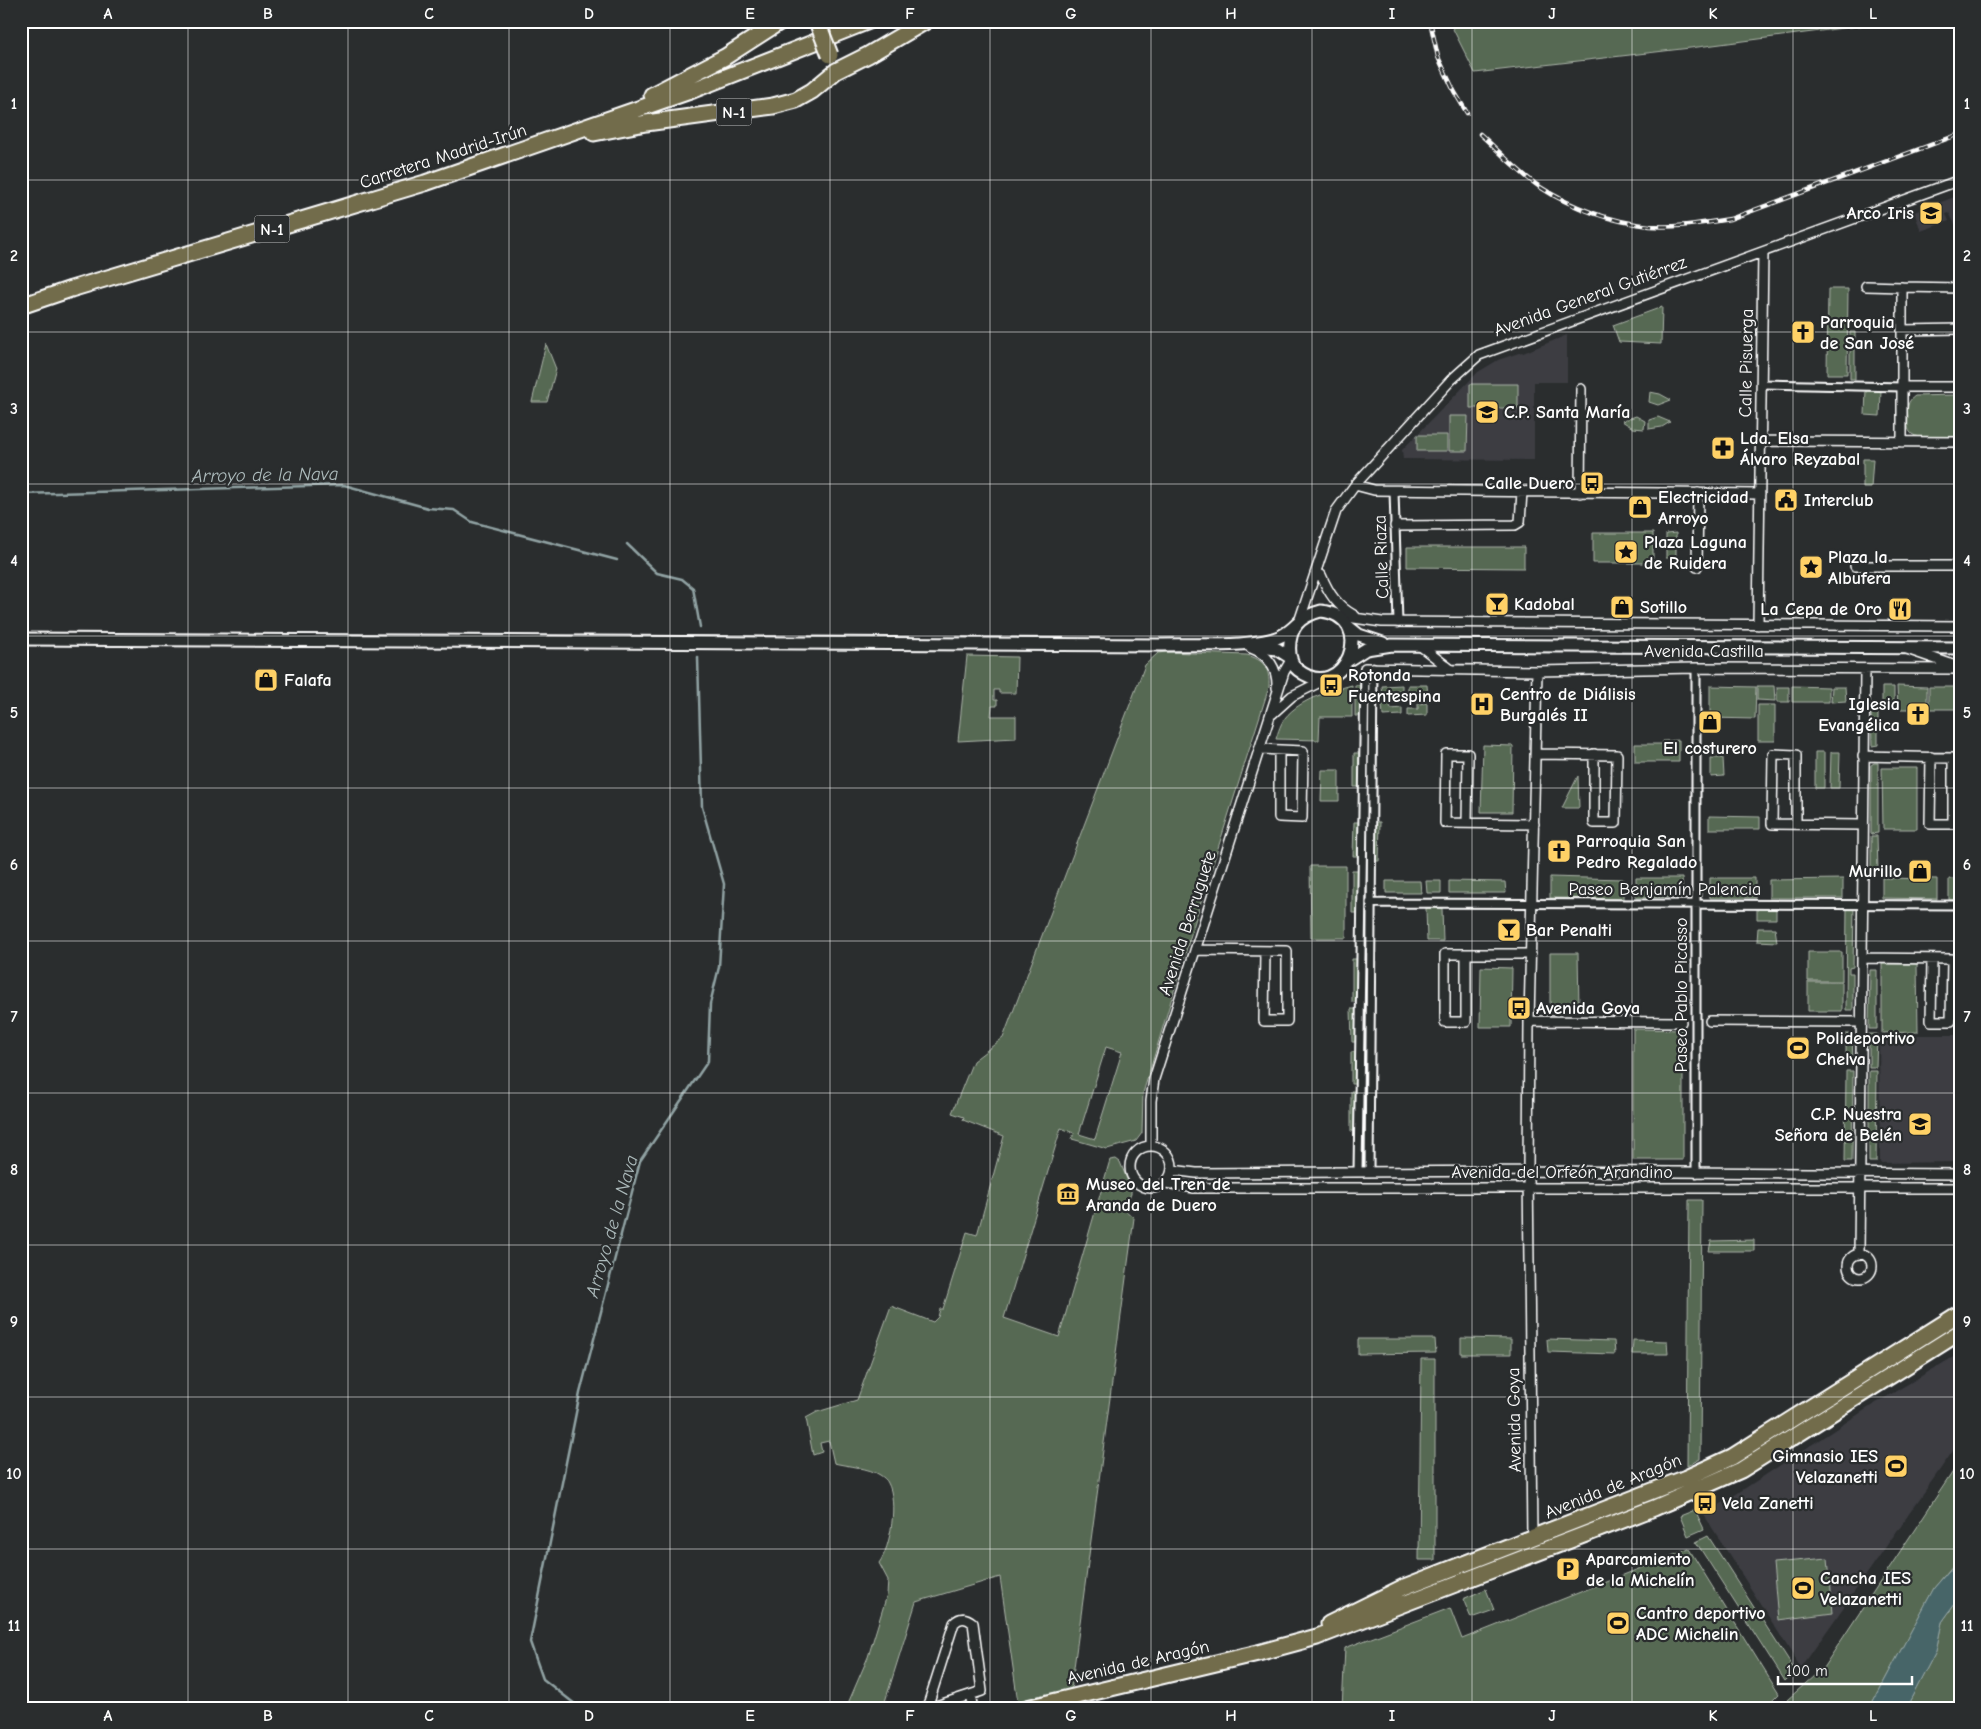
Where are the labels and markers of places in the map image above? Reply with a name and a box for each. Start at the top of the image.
school or university icon: Arco Iris [1918,200,1944,226]
place label: Arco Iris [1847,203,1914,224]
place label: Parroquia de San José [1820,312,1914,354]
church icon: Parroquia de San José [1790,319,1816,345]
school or university icon: C.P. Santa María [1474,399,1500,425]
place label: C.P. Santa María [1504,402,1630,423]
place label: Lda. Elsa Álvaro Reyzabal [1740,428,1860,470]
pharmacy icon: Lda. Elsa Álvaro Reyzabal [1710,435,1736,461]
bus stop icon: Calle Duero [1579,470,1605,496]
place label: Calle Duero [1485,473,1574,494]
place label: Electricidad Arroyo [1658,487,1749,529]
public building icon: Interclub [1773,487,1799,513]
place label: Interclub [1804,490,1874,511]
shop icon: Electricidad Arroyo [1627,494,1653,520]
place label: Plaza Laguna de Ruidera [1644,532,1747,574]
place icon: Plaza Laguna de Ruidera [1613,539,1639,565]
place label: Plaza la Albufera [1828,547,1891,589]
place icon: Plaza la Albufera [1798,554,1824,580]
bar icon: Kadobal [1484,591,1510,617]
place label: Kadobal [1514,594,1575,615]
shop icon: Sotillo [1609,594,1635,620]
restaurant icon: La Cepa de Oro [1887,596,1913,622]
place label: Sotillo [1640,597,1687,618]
place label: La Cepa de Oro [1760,599,1882,620]
place label: Rotonda Fuentespina [1348,665,1441,707]
shop icon: Falafa [253,667,279,693]
place label: Falafa [284,670,332,691]
bus stop icon: Rotonda Fuentespina [1318,672,1344,698]
place label: Centro de Diálisis Burgalés II [1500,684,1636,726]
hospital icon: Centro de Diálisis Burgalés II [1469,691,1495,717]
place label: Iglesia Evangélica [1818,694,1900,736]
church icon: Iglesia Evangélica [1905,701,1931,727]
shop icon: El costurero [1697,709,1723,735]
place label: El costurero [1663,738,1757,759]
place label: Parroquia San Pedro Regalado [1576,831,1697,873]
church icon: Parroquia San Pedro Regalado [1546,838,1572,864]
shop icon: Murillo [1907,858,1933,884]
place label: Murillo [1849,861,1902,882]
bar icon: Bar Penalti [1496,917,1522,943]
place label: Bar Penalti [1526,920,1612,941]
bus stop icon: Avenida Goya [1506,995,1532,1021]
place label: Avenida Goya [1536,998,1640,1019]
place label: Polideportivo Chelva [1816,1028,1915,1070]
sports icon: Polideportivo Chelva [1785,1035,1811,1061]
place label: C.P. Nuestra Señora de Belén [1775,1104,1902,1146]
school or university icon: C.P. Nuestra Señora de Belén [1907,1111,1933,1137]
place label: Museo del Tren de Aranda de Duero [1086,1174,1230,1216]
museum icon: Museo del Tren de Aranda de Duero [1055,1181,1081,1207]
place label: Gimnasio IES Velazanetti [1772,1446,1878,1488]
sports icon: Gimnasio IES Velazanetti [1883,1453,1909,1479]
bus stop icon: Vela Zanetti [1692,1490,1718,1516]
place label: Vela Zanetti [1722,1493,1814,1514]
place label: Aparcamiento de la Michelín [1586,1549,1695,1591]
parking icon: Aparcamiento de la Michelín [1555,1556,1581,1582]
place label: Cancha IES Velazanetti [1820,1568,1911,1610]
sports icon: Cancha IES Velazanetti [1790,1575,1816,1601]
place label: Cantro deportivo ADC Michelin [1636,1603,1765,1645]
sports icon: Cantro deportivo ADC Michelin [1605,1610,1631,1636]

